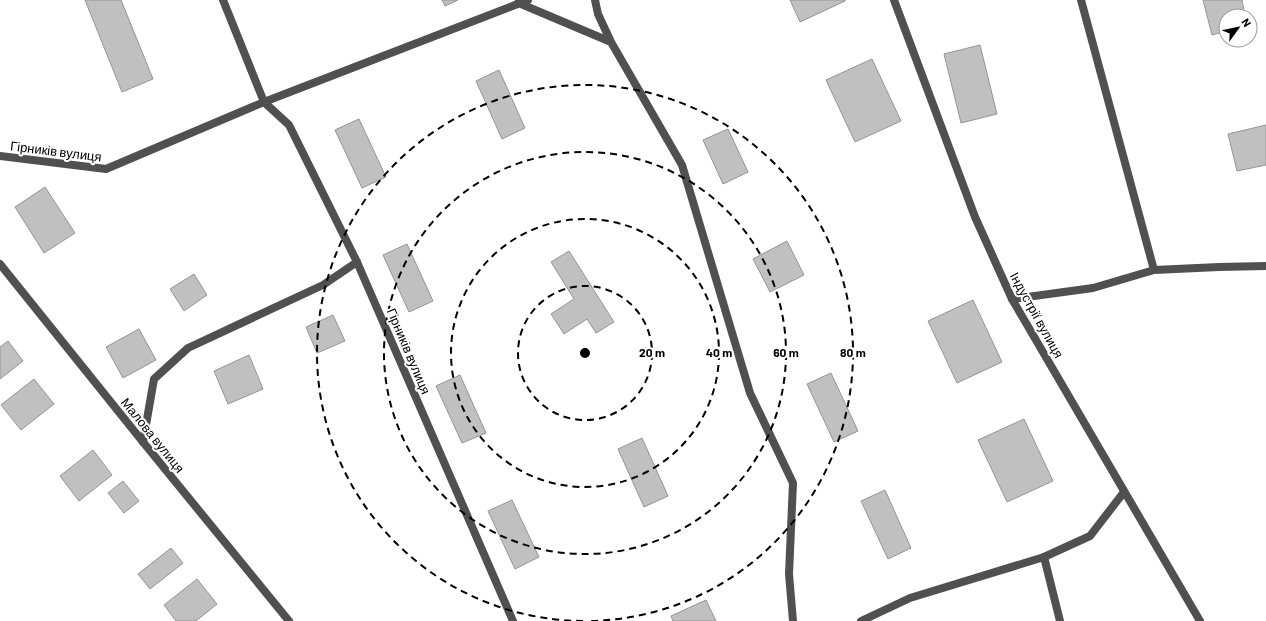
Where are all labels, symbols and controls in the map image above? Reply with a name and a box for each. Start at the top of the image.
north arrow [1218,8,1258,48]
text: N [1239,16,1254,29]
street label: Гірників вулиця [9,137,103,165]
street label: Індустрії вулиця [1007,269,1067,361]
street label: Гірників вулиця [384,306,434,396]
text: 20 m [639,345,665,359]
text: 40 m [706,345,732,359]
text: 60 m [773,345,799,359]
text: 80 m [840,345,866,359]
centre of rings [578,346,592,360]
street label: Малова вулиця [118,394,188,476]

